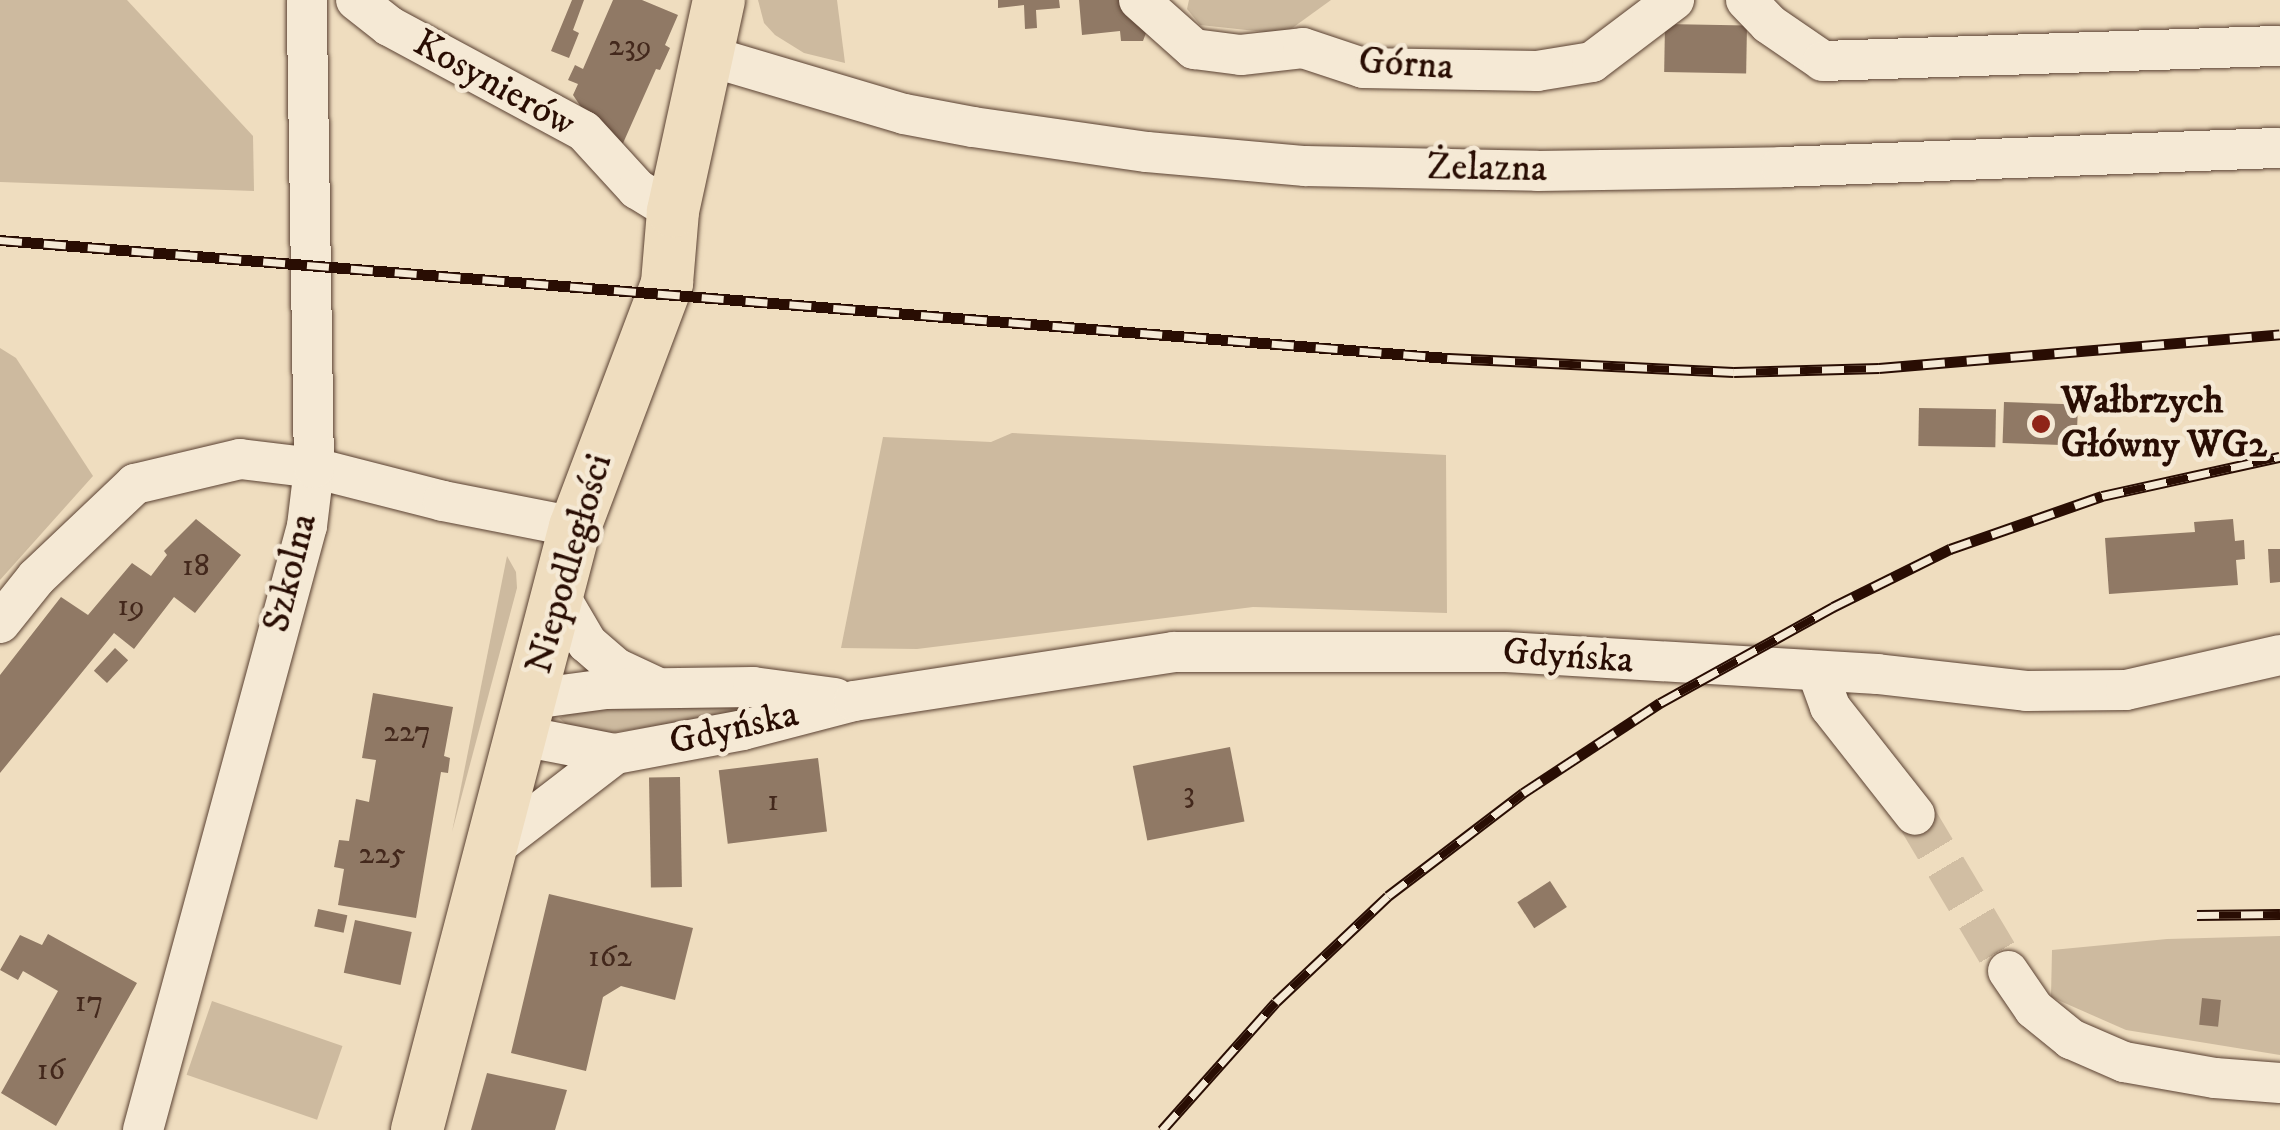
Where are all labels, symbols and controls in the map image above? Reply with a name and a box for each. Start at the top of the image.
street label: Kosynierów [405,21,583,147]
house number: 239 [608,27,652,65]
street label: Górna [1357,39,1455,91]
street label: Żelazna [1427,145,1547,193]
place label: Wałbrzych Główny WG2 [2061,379,2267,468]
marker: Wałbrzych Główny WG2 [2030,413,2052,435]
street label: Niepodległości [517,449,623,679]
street label: Szkolna [254,509,328,637]
house number: 18 [182,547,210,585]
house number: 19 [117,587,145,625]
street label: Gdyńska [1501,630,1635,684]
street label: Gdyńska [665,692,803,766]
house number: 227 [383,713,431,751]
house number: 3 [1183,774,1195,812]
house number: 1 [767,782,779,820]
house number: 225 [358,835,406,873]
house number: 162 [588,938,632,976]
house number: 17 [75,983,103,1021]
house number: 16 [37,1051,65,1089]

